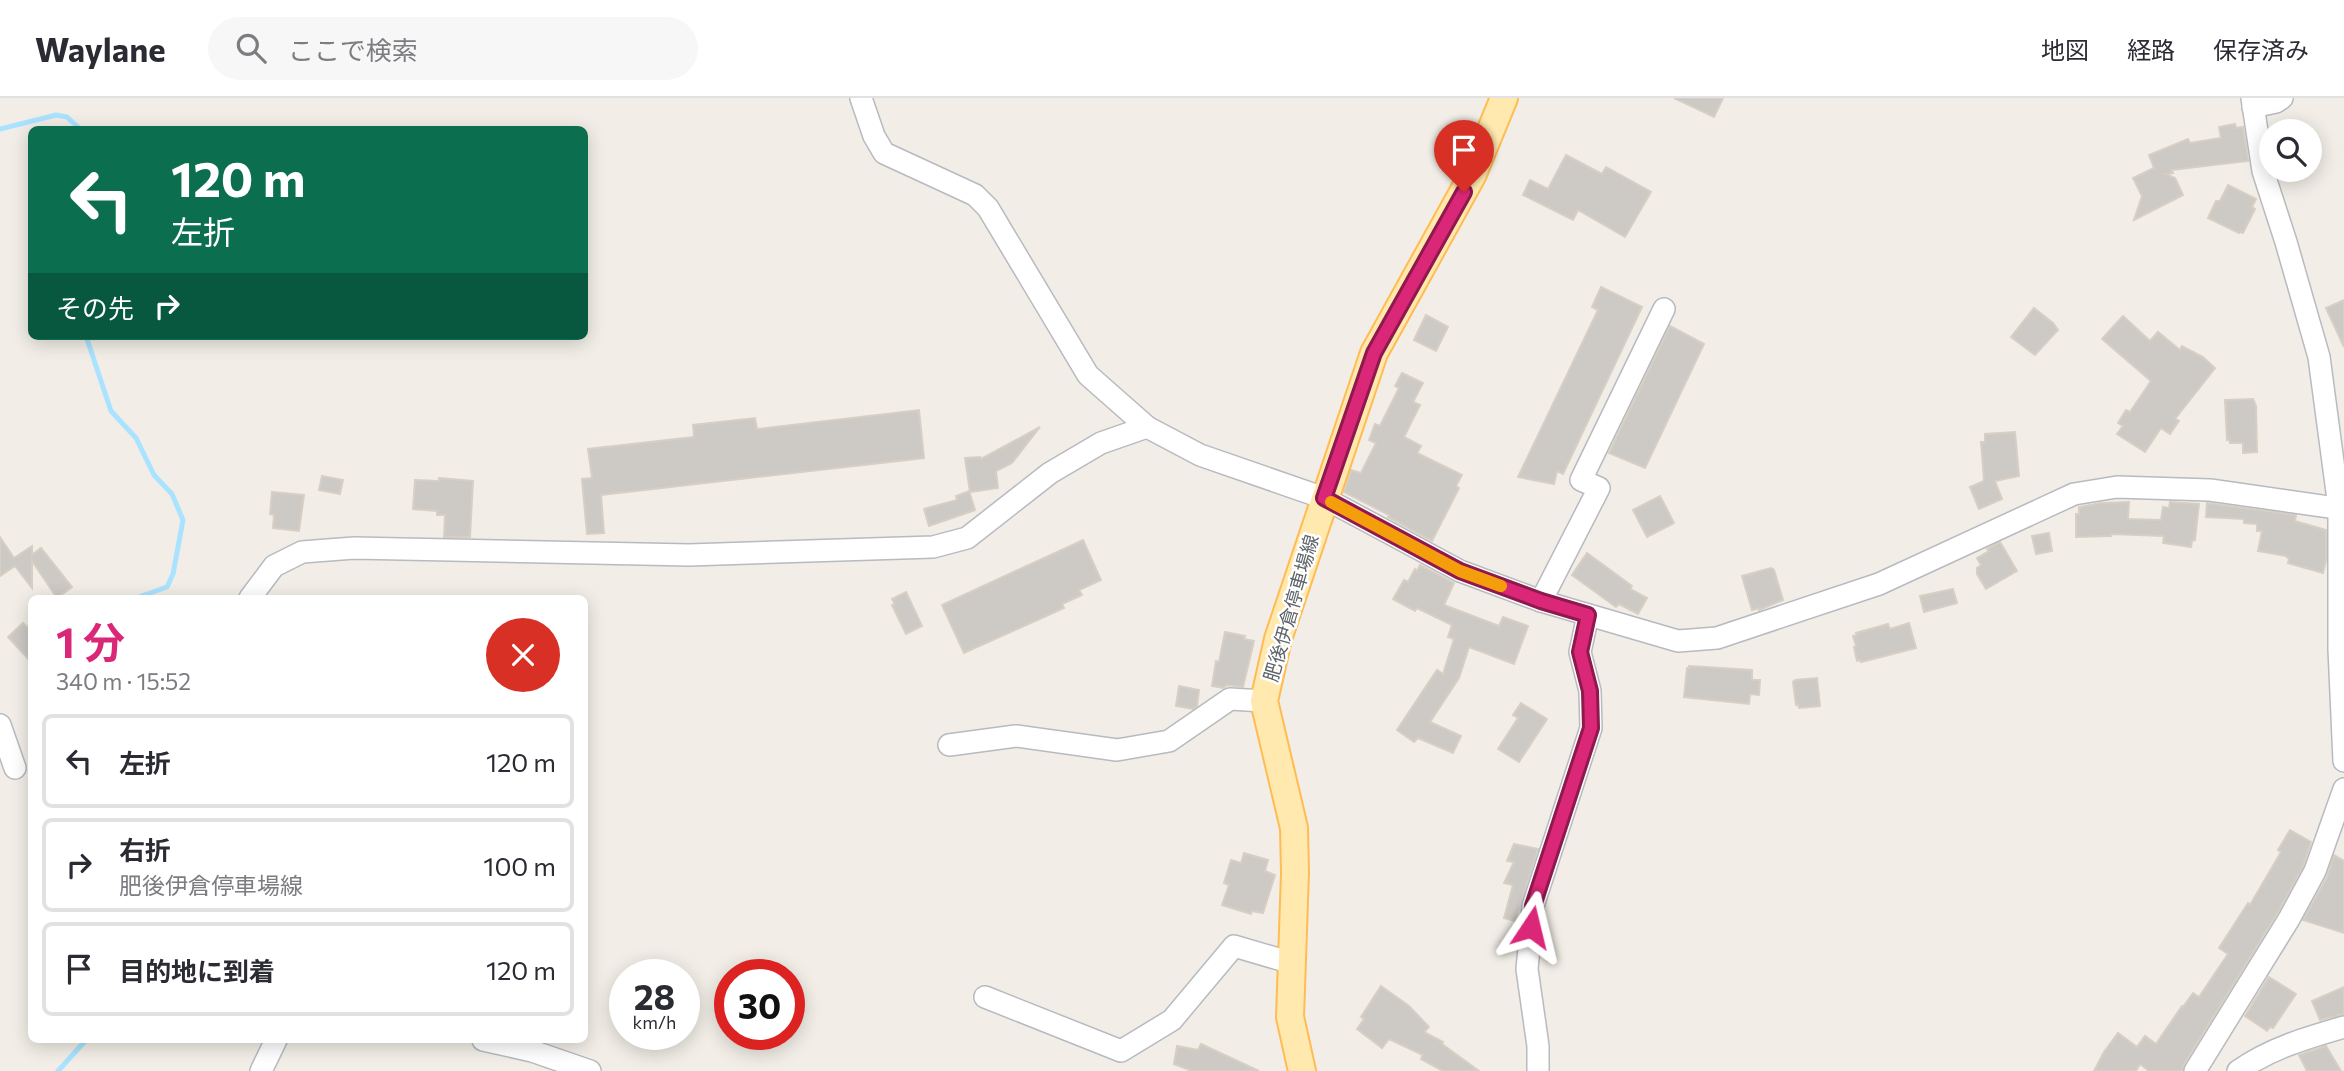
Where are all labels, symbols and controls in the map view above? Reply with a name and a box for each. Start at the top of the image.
search box [208,17,698,80]
text: Waylane [35,28,166,69]
icon: search [232,29,270,67]
text: ここで検索 [288,34,418,65]
text: 地図 [2041,35,2089,64]
text: 経路 [2127,35,2175,64]
text: 保存済み [2213,35,2309,64]
map controls [2259,119,2322,182]
button: search [2259,119,2322,182]
pin [1434,120,1494,192]
icon: arrive [1445,131,1483,169]
text: 120 m [171,147,305,207]
icon: left [56,154,147,245]
text: 左折 [171,211,235,251]
icon: right [148,287,186,325]
text: その先 [56,292,134,323]
street label: 肥後伊倉停車場線 [1259,532,1323,684]
text: 1 分 [56,615,125,667]
button: close [486,618,560,692]
text: 340 m · 15:52 [56,667,191,695]
icon: left [60,742,98,780]
text: 120 m [486,746,556,777]
text: 左折 [119,747,171,778]
text: 右折 [119,834,171,865]
icon: right [60,846,98,884]
text: 100 m [483,850,556,881]
text: 肥後伊倉停車場線 [119,871,303,899]
position arrow [1494,890,1568,964]
icon: arrive [60,950,98,988]
text: 120 m [486,954,556,985]
text: 目的地に到着 [119,955,275,986]
speed limit sign: 30 [714,959,805,1050]
text: 28 [634,974,675,1017]
text: km/h [633,1011,676,1033]

